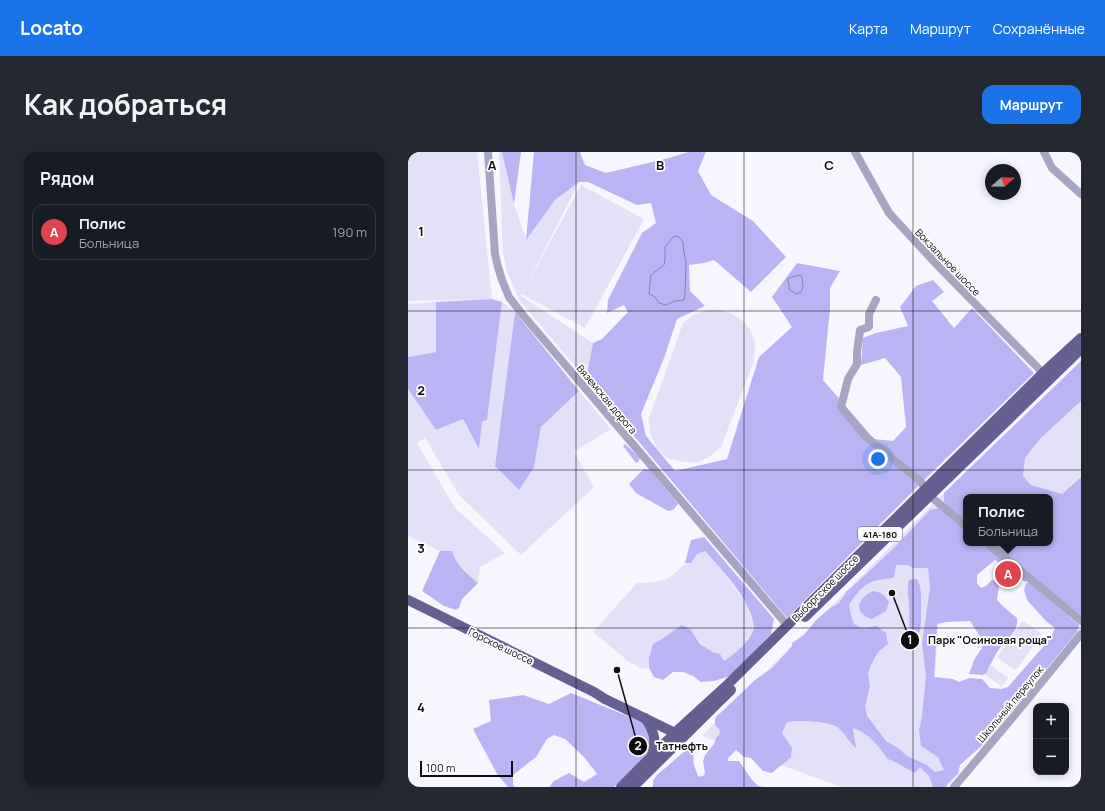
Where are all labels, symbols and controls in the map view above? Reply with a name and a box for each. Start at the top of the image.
text: Locato [20,15,83,41]
text: Карта [849,19,888,38]
text: Маршрут [910,19,971,38]
text: Сохранённые [993,19,1085,38]
text: Как добраться [24,85,227,123]
button: Маршрут [982,85,1081,124]
text: A [488,156,497,174]
text: B [656,156,664,174]
text: C [824,156,834,174]
north arrow [985,164,1021,200]
text: Рядом [40,167,94,190]
text: Полис [79,213,126,234]
text: 1 [418,222,424,240]
text: A [50,223,58,241]
text: 190 m [332,223,367,241]
street label: Вокзальное шоссе [912,225,984,299]
text: Больница [79,234,139,252]
street label: Вяземская дорога [574,361,640,437]
text: 2 [417,381,425,399]
your location [868,449,888,469]
popup [963,494,1053,546]
text: Полис [978,501,1025,522]
text: Больница [978,522,1038,540]
road number: 41А-180 [858,527,902,541]
text: 3 [417,539,425,557]
street label: Выборгское шоссе [788,551,862,625]
pin: A [995,559,1021,589]
street label: Горское шоссе [466,624,536,668]
callout: Парк "Осиновая роща" [900,629,1060,652]
text: 1 [907,631,913,648]
text: Парк "Осиновая роща" [928,632,1052,647]
street label: Школьный переулок [974,662,1047,745]
text: 4 [417,698,425,716]
map controls [1033,703,1069,775]
button: + [1033,703,1069,739]
callout: Татнефть [628,735,716,758]
text: 2 [634,737,642,754]
text: Татнефть [656,738,708,753]
button: − [1033,739,1069,775]
scale bar [420,759,513,778]
text: 100 m [426,760,455,775]

